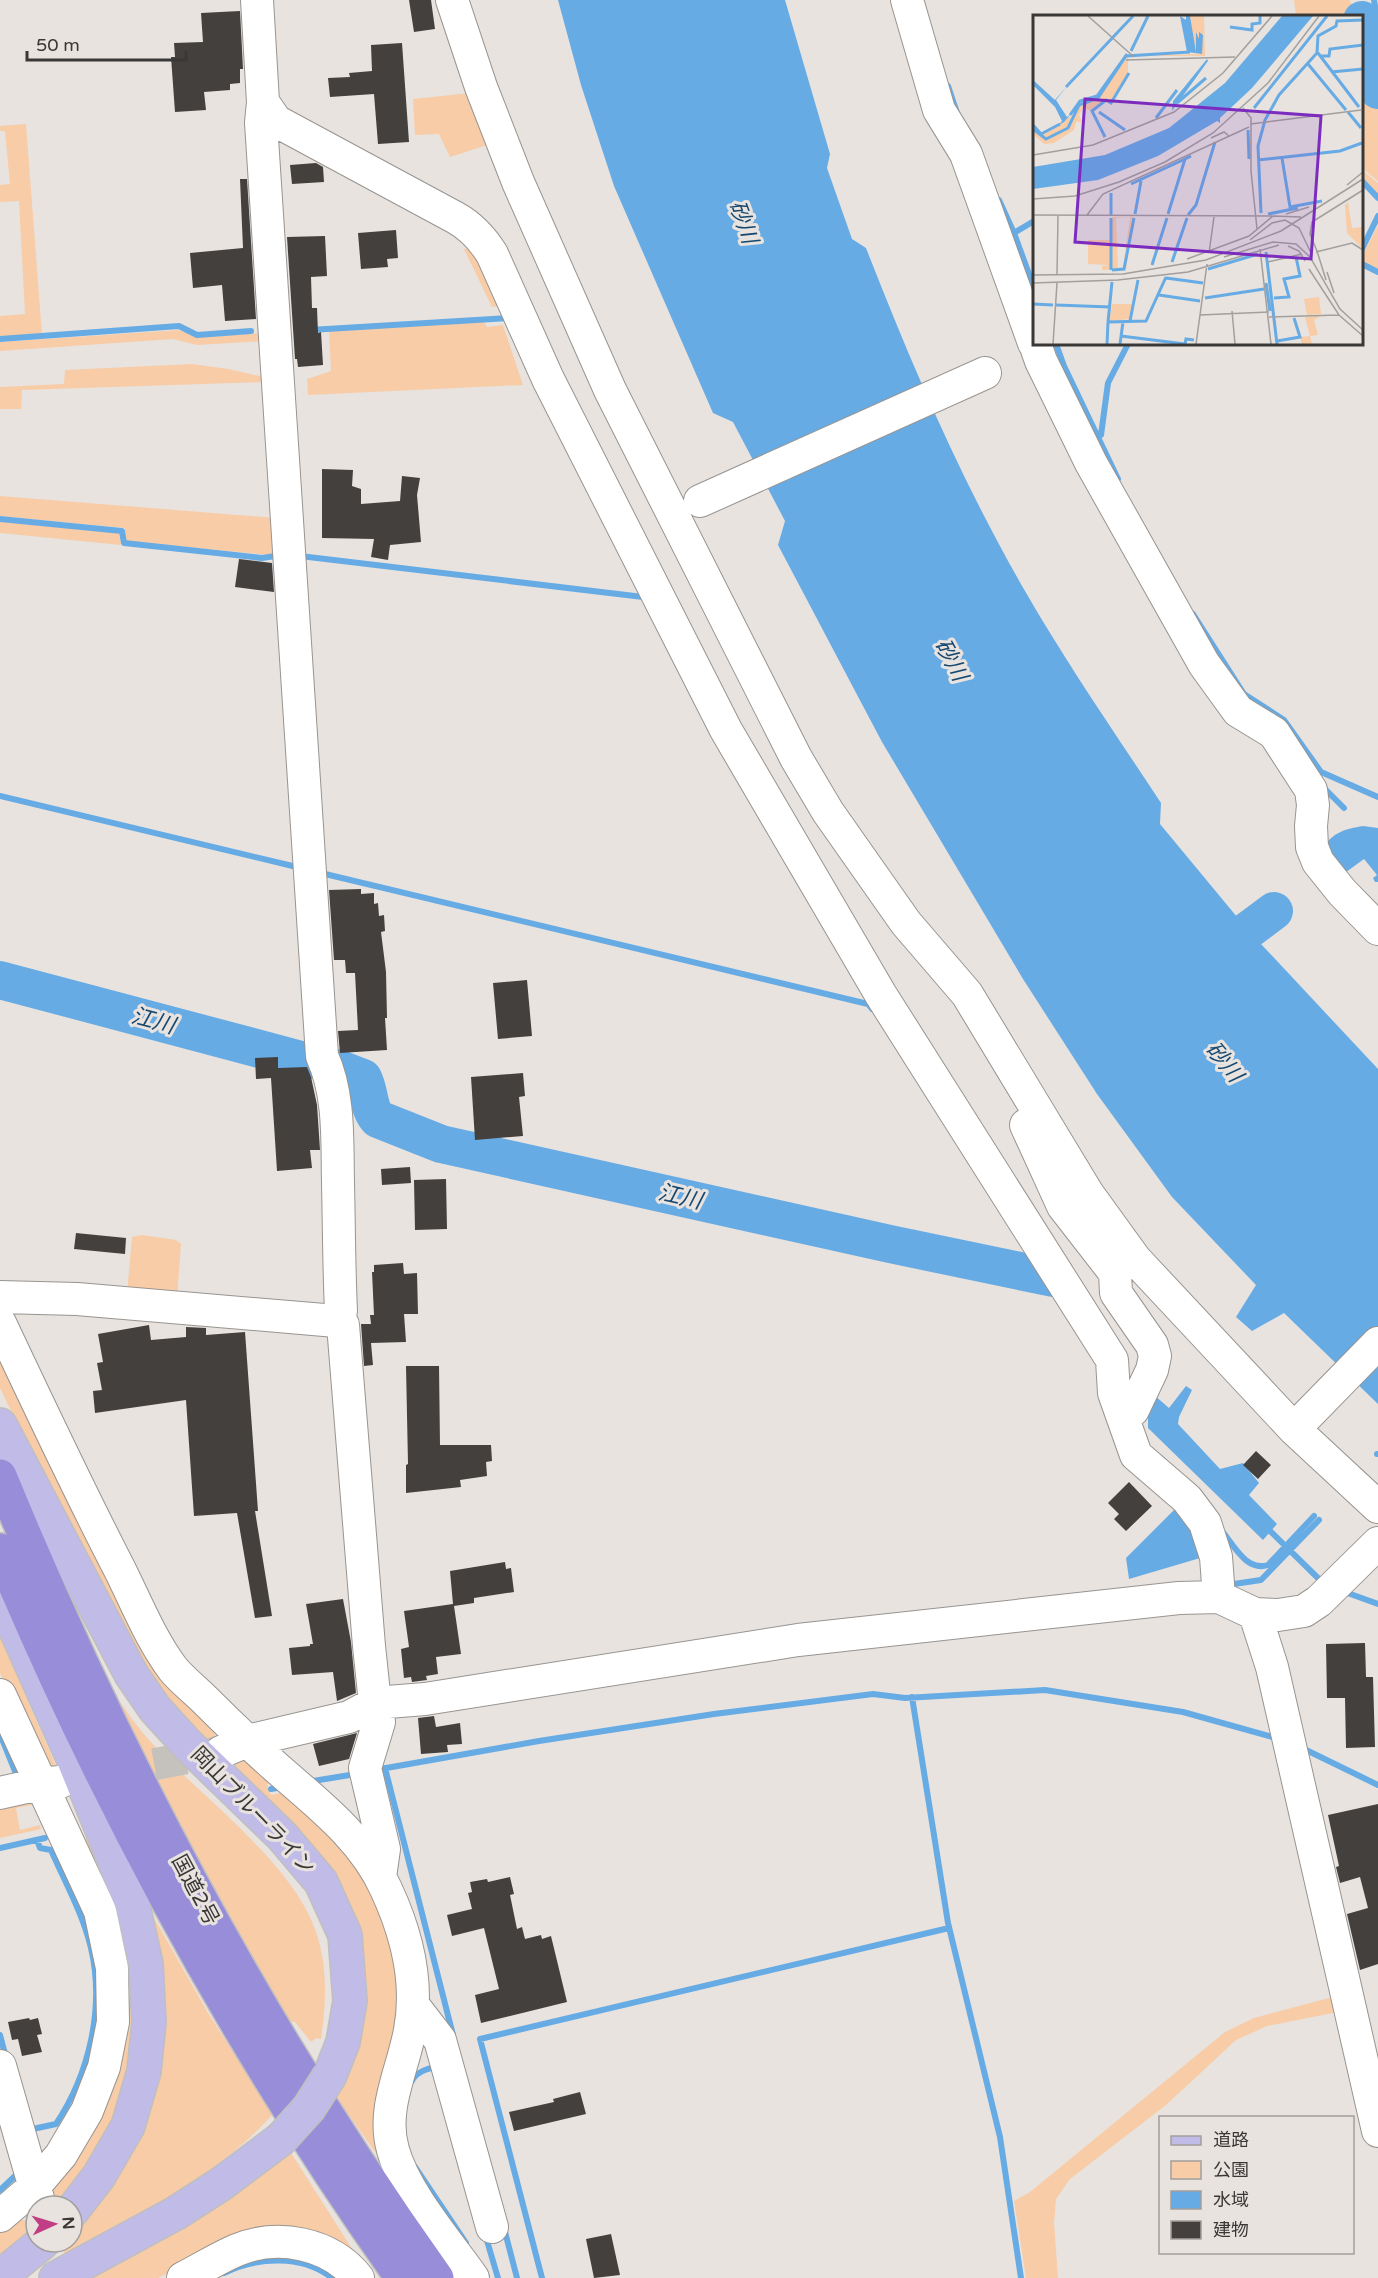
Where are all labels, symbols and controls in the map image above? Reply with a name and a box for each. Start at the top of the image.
inset map [1033,15,1363,345]
scale bar [27,24,186,62]
text: 50 m [36,34,80,56]
water label: 砂川 [723,197,763,249]
water label: 砂川 [929,634,974,687]
water label: 江川 [128,1003,180,1040]
water label: 砂川 [1200,1037,1249,1089]
water label: 江川 [656,1179,706,1215]
street label: 岡山ブルーライン [186,1742,320,1880]
street label: 国道2号 [166,1850,224,1930]
legend [1159,2116,1354,2254]
text: 道路 [1213,2129,1249,2151]
text: 公園 [1213,2159,1249,2181]
text: 水域 [1213,2189,1249,2211]
north arrow [24,2194,84,2254]
text: N [58,2216,78,2230]
text: 建物 [1213,2219,1249,2241]

